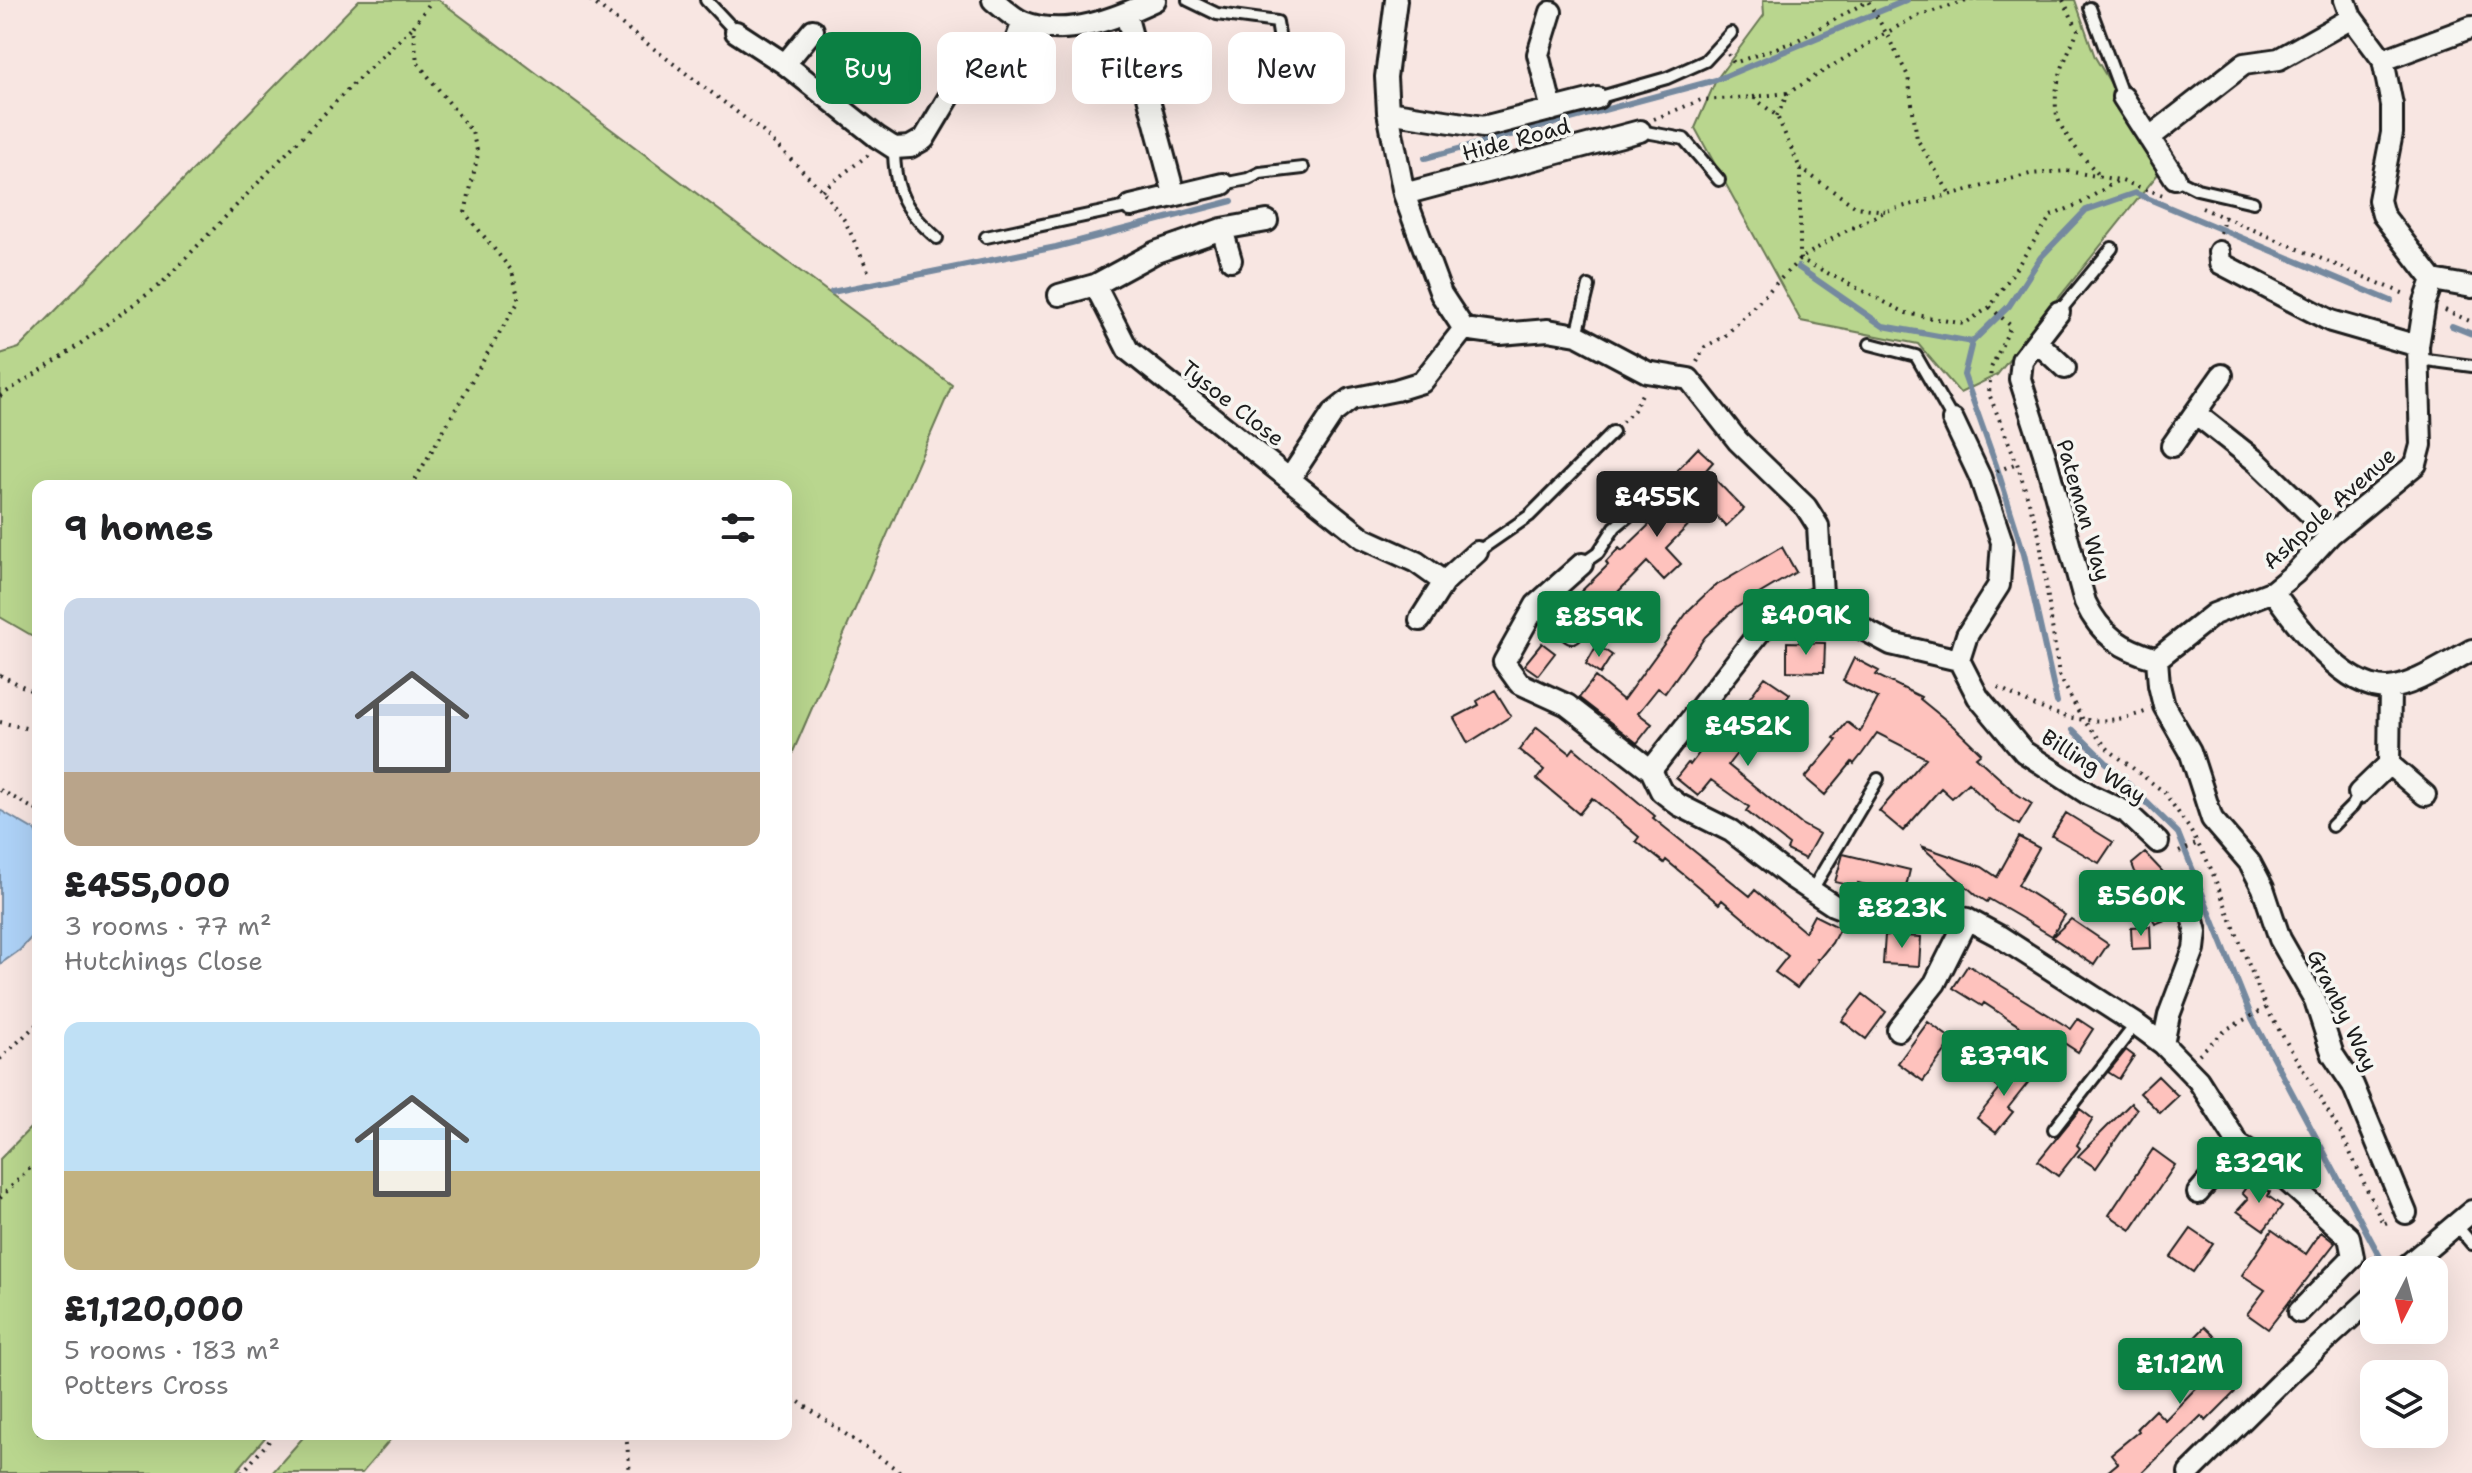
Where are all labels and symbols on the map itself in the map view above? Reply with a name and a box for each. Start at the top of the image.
street label: Hide Road [1459,111,1573,168]
street label: Tysoe Close [1175,354,1290,453]
street label: Pateman Way [2049,436,2118,584]
street label: Ashpole Avenue [2257,441,2402,576]
pin: £455K [1601,471,1713,539]
pin: £409K [1750,589,1862,657]
pin: £859K [1543,591,1655,659]
pin: £452K [1692,700,1804,768]
street label: Billing Way [2036,723,2152,810]
pin: £560K [2085,870,2197,938]
pin: £823K [1846,882,1958,950]
street label: Granby Way [2301,945,2385,1076]
pin: £379K [1948,1030,2060,1098]
pin: £329K [2203,1137,2315,1205]
north arrow [2360,1256,2448,1344]
pin: £1.12M [2115,1338,2245,1406]

